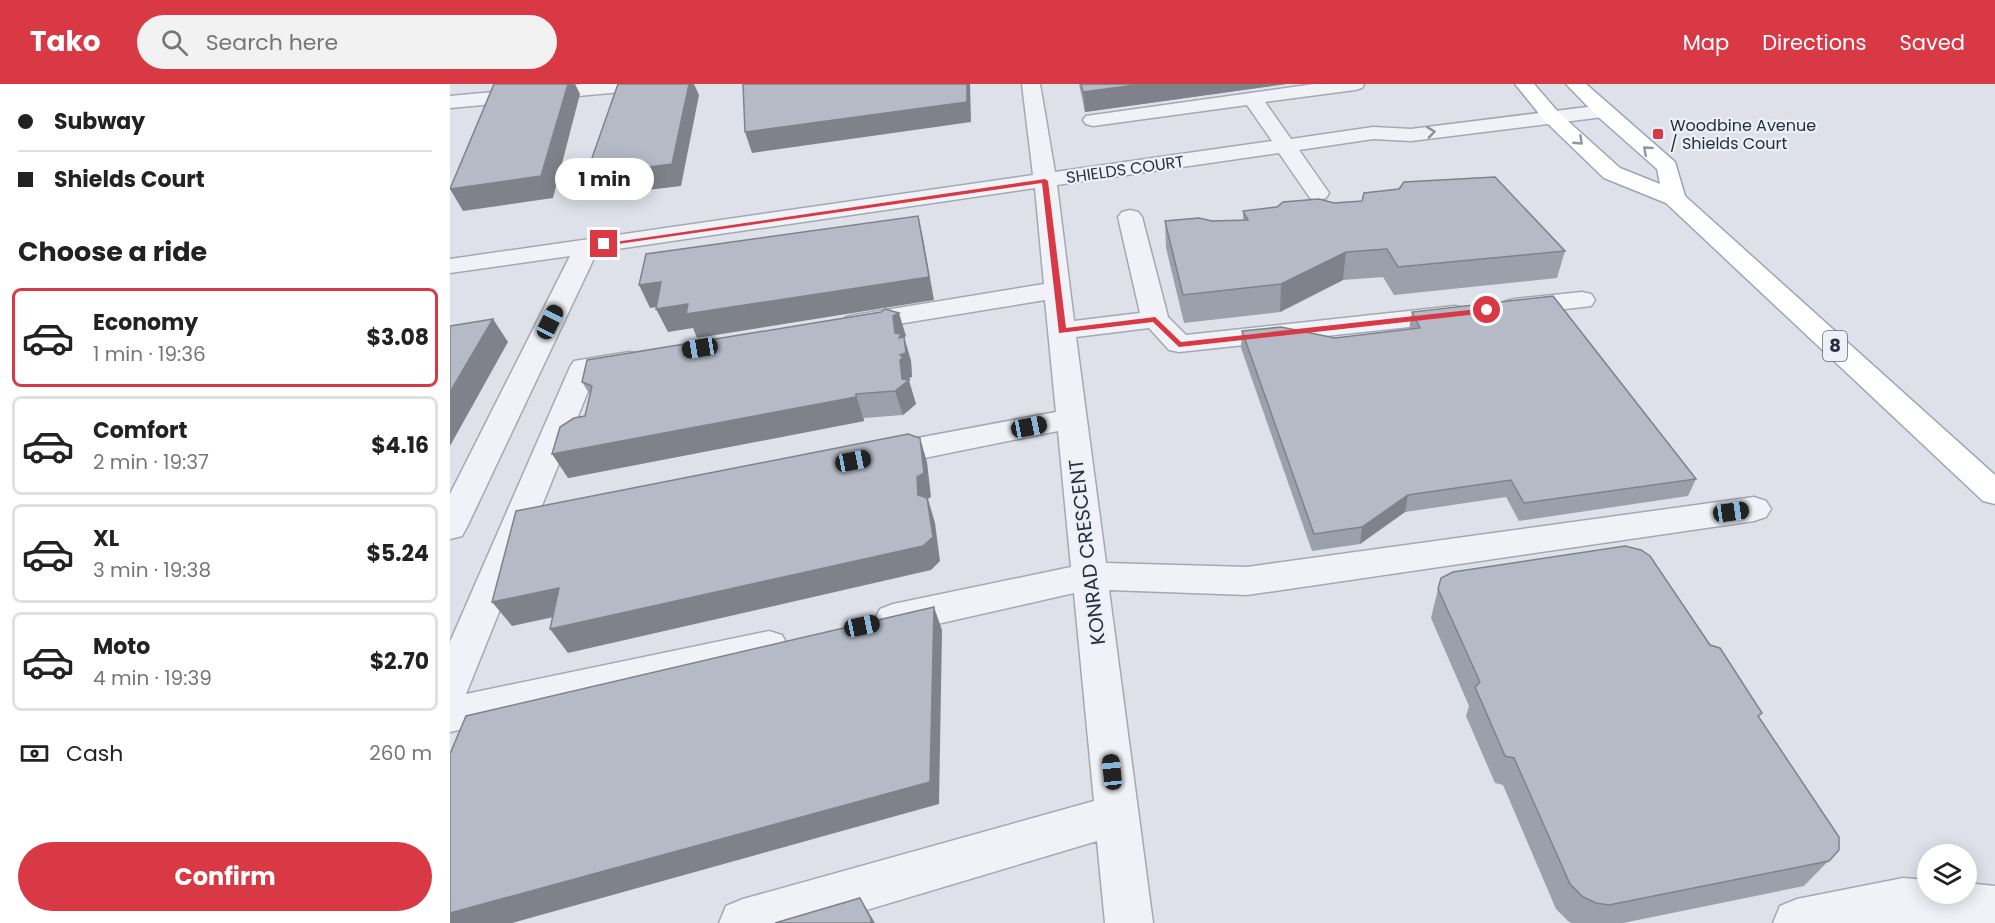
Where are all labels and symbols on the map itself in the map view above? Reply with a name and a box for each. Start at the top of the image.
place label: Woodbine Avenue / Shields Court [1670,114,1816,155]
one-way arrow [1427,127,1436,139]
marker: Woodbine Avenue / Shields Court [1651,127,1665,141]
one-way arrow [1571,134,1582,145]
one-way arrow [1643,146,1654,157]
street label: SHIELDS COURT [1065,150,1186,189]
callout: 1 min [554,157,654,199]
route end [590,230,617,257]
route start [1473,296,1500,323]
car [534,302,566,342]
road number: 8 [1823,331,1847,361]
car [681,336,719,360]
car [1010,415,1048,439]
car [834,449,872,473]
street label: KONRAD CRESCENT [1062,457,1112,647]
car [1712,501,1750,523]
car [843,613,881,639]
car [1101,753,1123,791]

